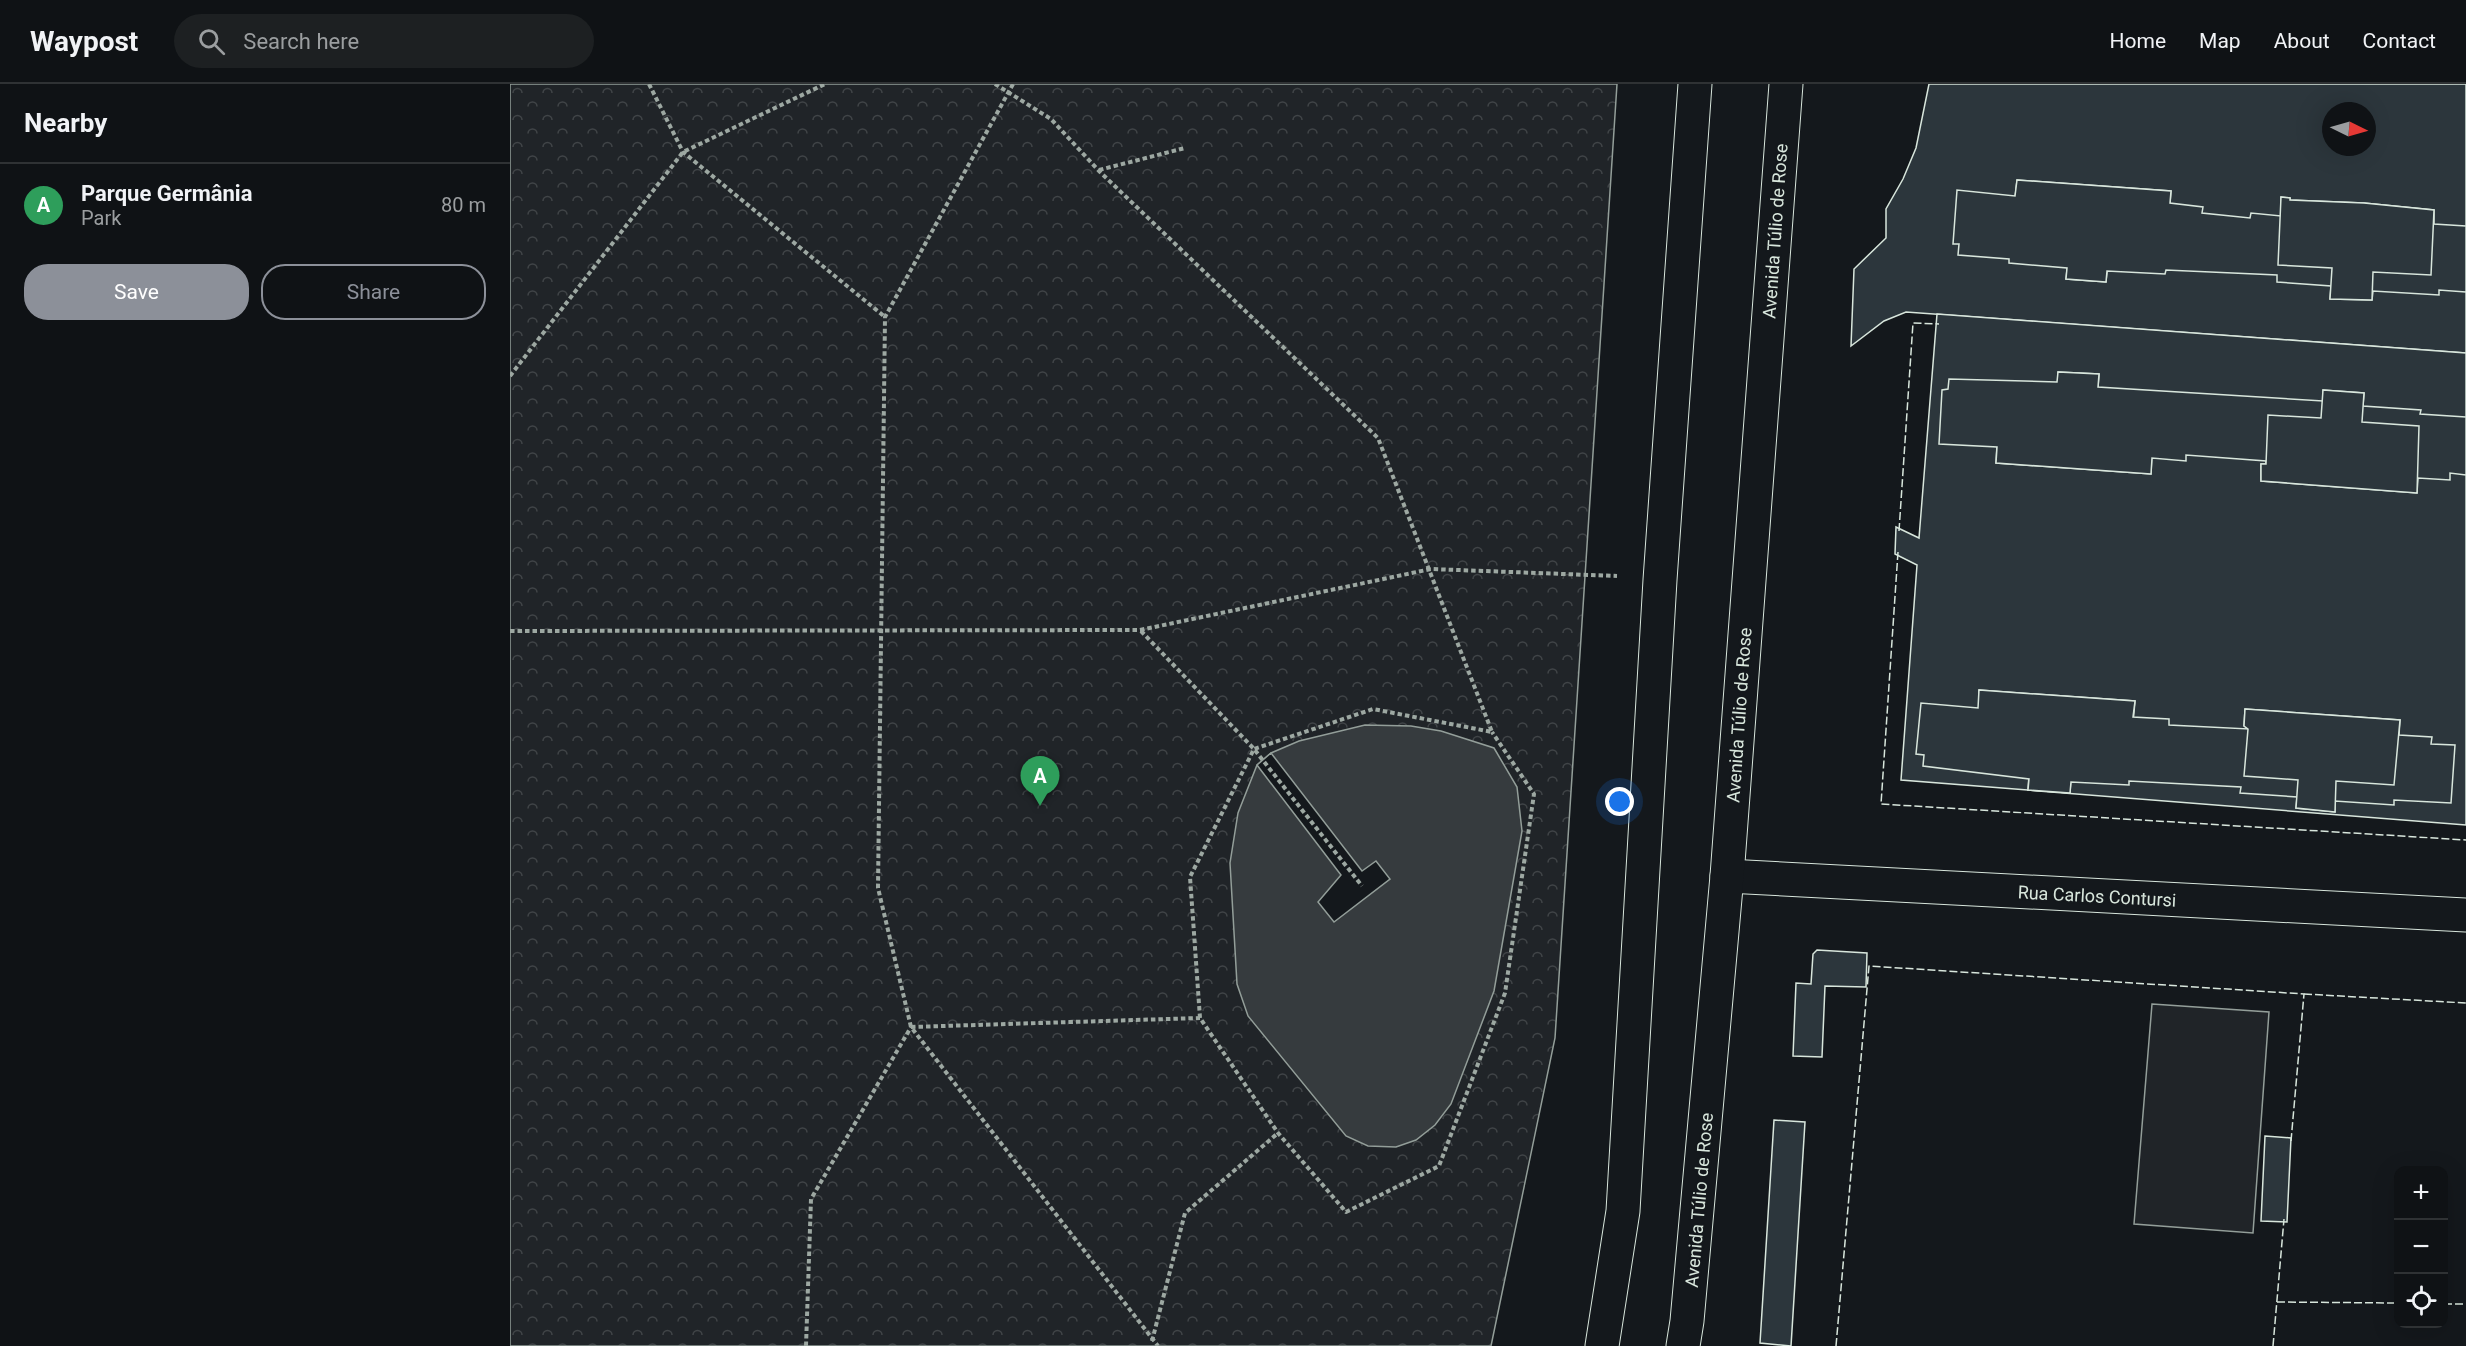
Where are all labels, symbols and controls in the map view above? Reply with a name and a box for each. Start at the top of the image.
search box [174,14,594,68]
text: Waypost [30,25,138,58]
icon: search [195,25,228,58]
text: Search here [243,29,359,54]
text: Home [2110,29,2166,53]
text: Map [2199,29,2241,53]
text: About [2274,29,2330,53]
text: Contact [2363,29,2436,53]
north arrow [2322,102,2376,156]
text: Nearby [24,108,107,138]
street label: Avenida Túlio de Rose [1758,143,1792,319]
text: Parque Germânia [81,181,252,206]
text: A [37,193,50,217]
text: 80 m [441,193,486,217]
text: Park [81,206,121,230]
button: Save [24,264,249,320]
button: Share [261,264,486,320]
street label: Avenida Túlio de Rose [1722,627,1756,803]
pin: A [1020,756,1060,806]
your location [1605,787,1634,816]
street label: Rua Carlos Contursi [2017,881,2177,911]
street label: Avenida Túlio de Rose [1681,1112,1717,1288]
map controls [2394,1166,2448,1328]
button: + [2394,1166,2448,1220]
button: − [2394,1220,2448,1274]
button: locate [2394,1274,2448,1328]

